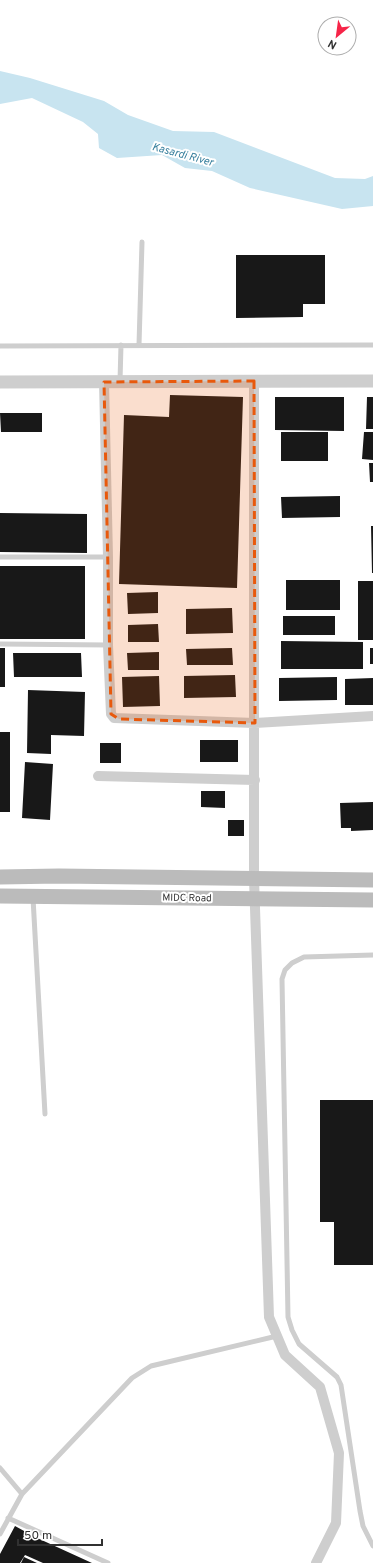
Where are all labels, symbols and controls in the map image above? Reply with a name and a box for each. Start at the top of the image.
north arrow [317,16,357,56]
text: N [326,36,339,52]
water label: Kasardi River [151,140,216,170]
street label: MIDC Road [162,892,212,905]
scale bar [18,1521,102,1547]
text: 50 m [24,1528,52,1544]

